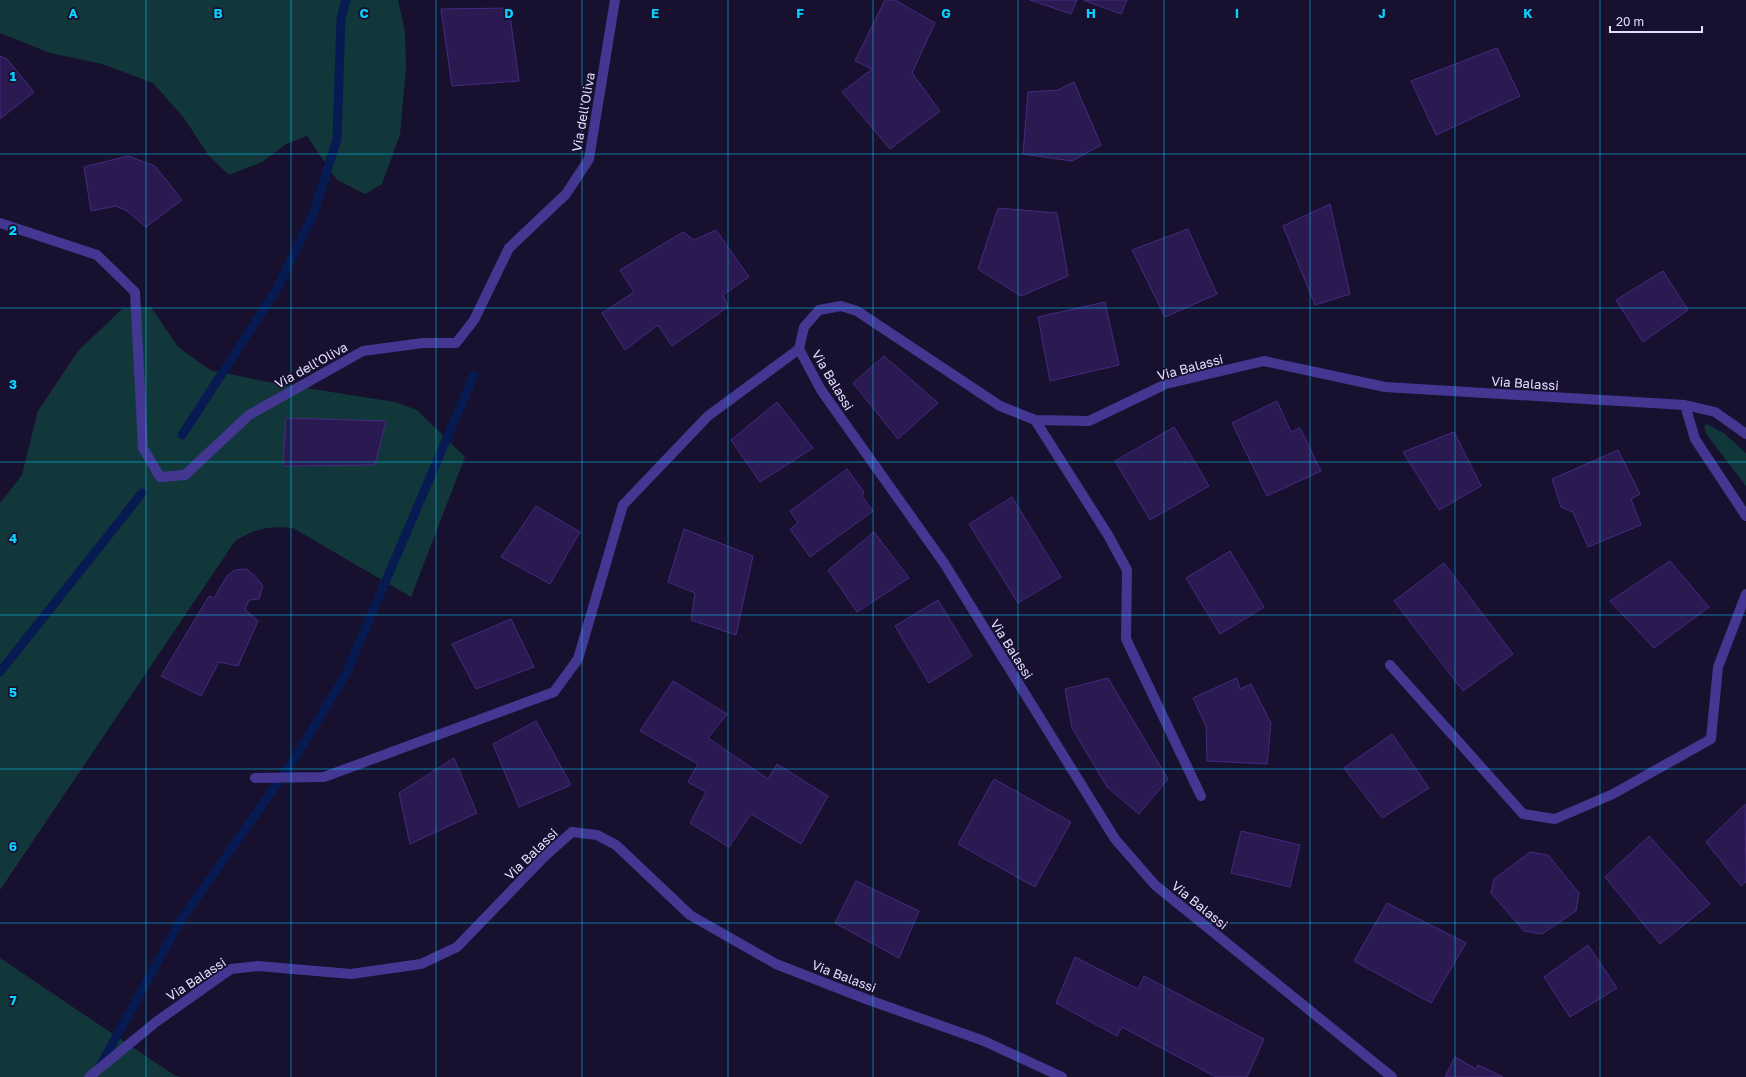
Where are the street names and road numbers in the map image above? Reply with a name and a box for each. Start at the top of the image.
street label: Via dell'Oliva [568,71,598,153]
street label: Via dell'Oliva [272,338,350,392]
street label: Via Balassi [809,347,857,413]
street label: Via Balassi [1155,351,1225,383]
street label: Via Balassi [1491,373,1559,393]
street label: Via Balassi [987,616,1037,682]
street label: Via Balassi [501,825,561,883]
street label: Via Balassi [1169,878,1231,932]
street label: Via Balassi [163,954,229,1004]
street label: Via Balassi [810,956,878,996]

